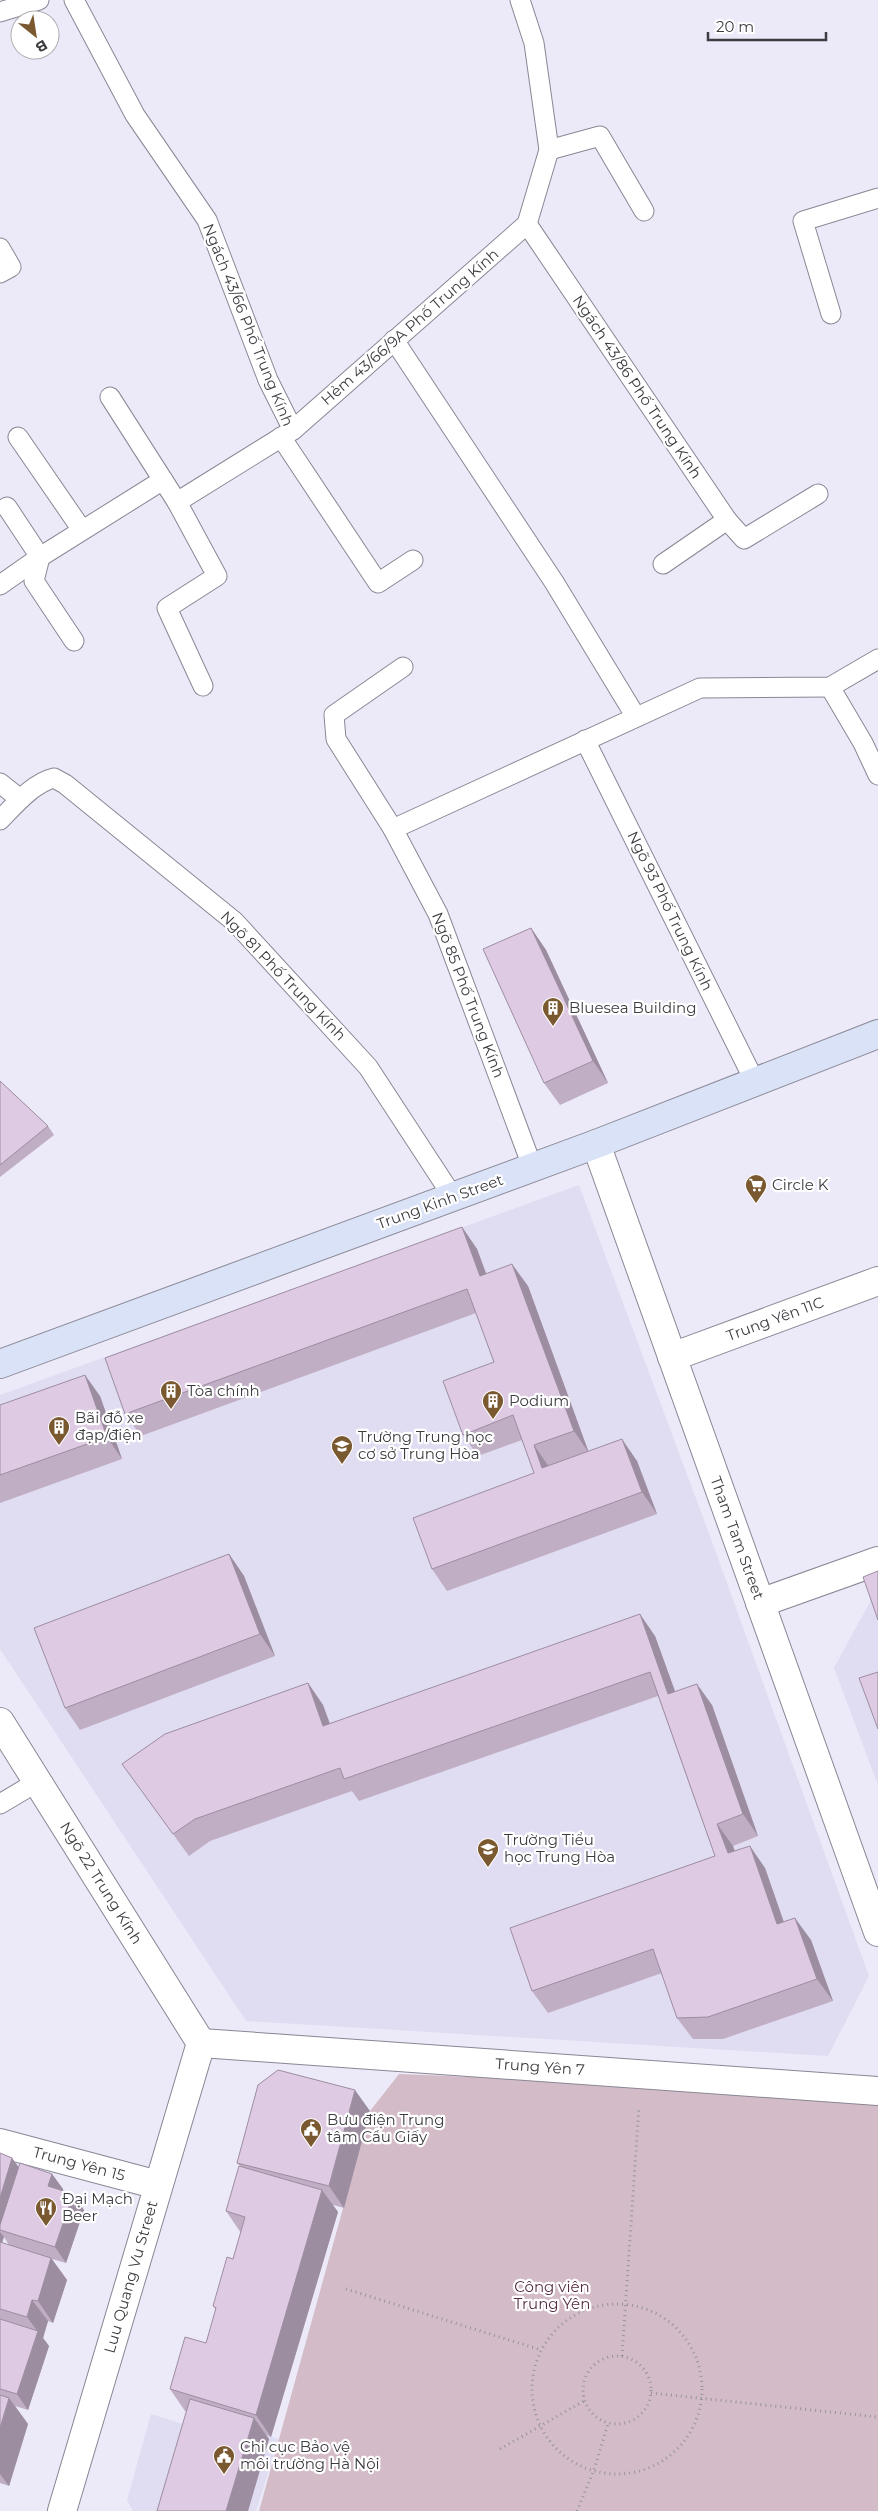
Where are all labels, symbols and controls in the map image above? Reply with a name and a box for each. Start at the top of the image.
north arrow [10,10,60,60]
scale bar [708,10,826,42]
text: 20 m [716,17,754,36]
text: B [32,36,51,57]
street label: Ngách 43/66 Phố Trung Kính [199,221,298,429]
street label: Hẻm 43/66/9A Phố Trung Kính [317,244,502,409]
street label: Ngách 43/86 Phố Trung Kính [569,291,706,482]
street label: Ngõ 93 Phố Trung Kính [623,828,717,994]
street label: Ngõ 81 Phố Trung Kính [217,907,350,1044]
street label: Ngõ 85 Phố Trung Kính [428,909,509,1080]
building icon: Bluesea Building [541,996,565,1027]
place label: Bluesea Building [569,998,697,1017]
street label: Trung Kinh Street [374,1170,506,1233]
supermarket icon: Circle K [744,1173,768,1204]
place label: Circle K [772,1175,829,1194]
street label: Trung Yên 11C [724,1292,826,1345]
building icon: Tòa chính [159,1379,183,1410]
place label: Tòa chính [187,1381,260,1400]
building icon: Podium [481,1389,505,1420]
place label: Podium [509,1391,569,1410]
place label: Bãi đỗ xe đạp/điện [75,1408,143,1444]
building icon: Bãi đỗ xe đạp/điện [47,1415,71,1446]
place label: Trường Trung học cơ sở Trung Hòa [358,1427,493,1463]
school or university icon: Trường Trung học cơ sở Trung Hòa [330,1434,354,1465]
street label: Tham Tam Street [706,1474,769,1602]
street label: Ngõ 22 Trung Kính [56,1818,147,1947]
place label: Trường Tiểu học Trung Hòa [504,1830,615,1866]
school or university icon: Trường Tiểu học Trung Hòa [476,1837,500,1868]
street label: Trung Yên 7 [495,2054,585,2079]
place label: Bưu điện Trung tâm Cầu Giấy [327,2110,445,2146]
public building icon: Bưu điện Trung tâm Cầu Giấy [299,2117,323,2148]
street label: Trung Yên 15 [31,2142,127,2185]
place label: Đại Mạch Beer [62,2189,133,2225]
restaurant icon: Đại Mạch Beer [34,2196,58,2227]
street label: Luu Quang Vu Street [100,2198,161,2355]
park label: Công viên Trung Yên [514,2277,590,2313]
place label: Chi cục Bảo vệ môi trường Hà Nội [240,2437,380,2473]
public building icon: Chi cục Bảo vệ môi trường Hà Nội [212,2444,236,2475]

